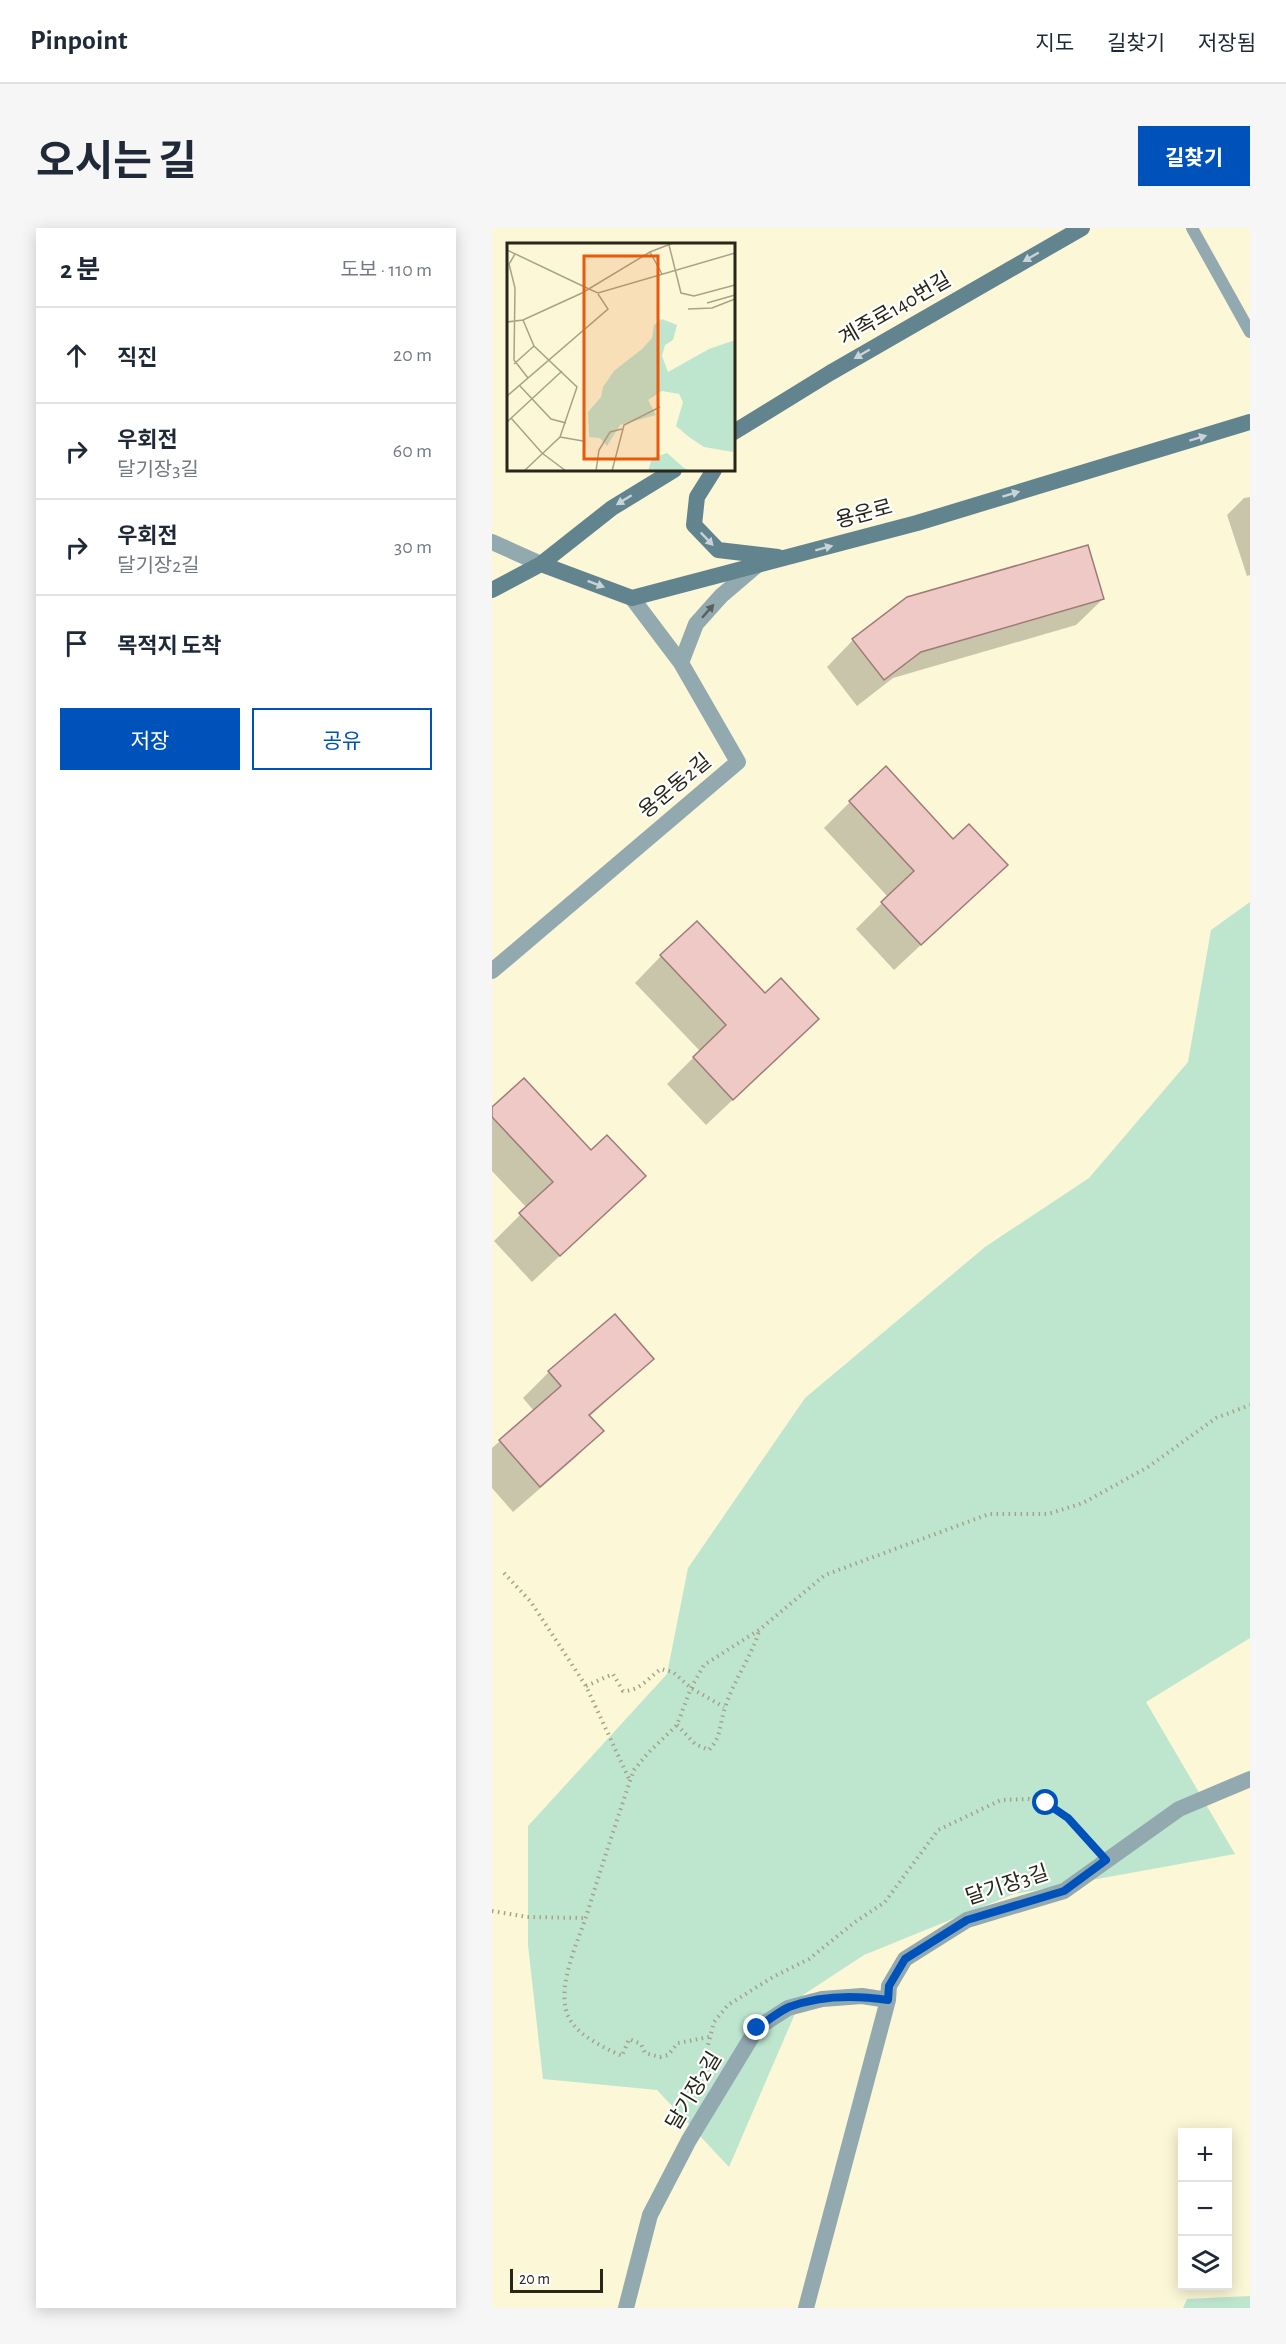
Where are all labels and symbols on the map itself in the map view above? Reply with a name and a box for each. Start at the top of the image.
inset map [507,243,735,471]
one-way arrow [1022,252,1039,262]
street label: 계족로140번길 [835,268,954,349]
one-way arrow [854,349,870,360]
one-way arrow [1189,433,1207,442]
one-way arrow [1002,489,1020,498]
one-way arrow [616,495,632,506]
street label: 용운로 [833,495,895,532]
one-way arrow [700,531,714,545]
one-way arrow [815,543,833,552]
one-way arrow [587,580,605,590]
one-way arrow [701,604,715,619]
street label: 용운동2길 [634,749,715,822]
route start [1032,1789,1058,1815]
street label: 달기장3길 [963,1861,1051,1908]
route end [743,2014,769,2040]
street label: 달기장2길 [662,2048,725,2134]
scale bar [510,2266,603,2294]

